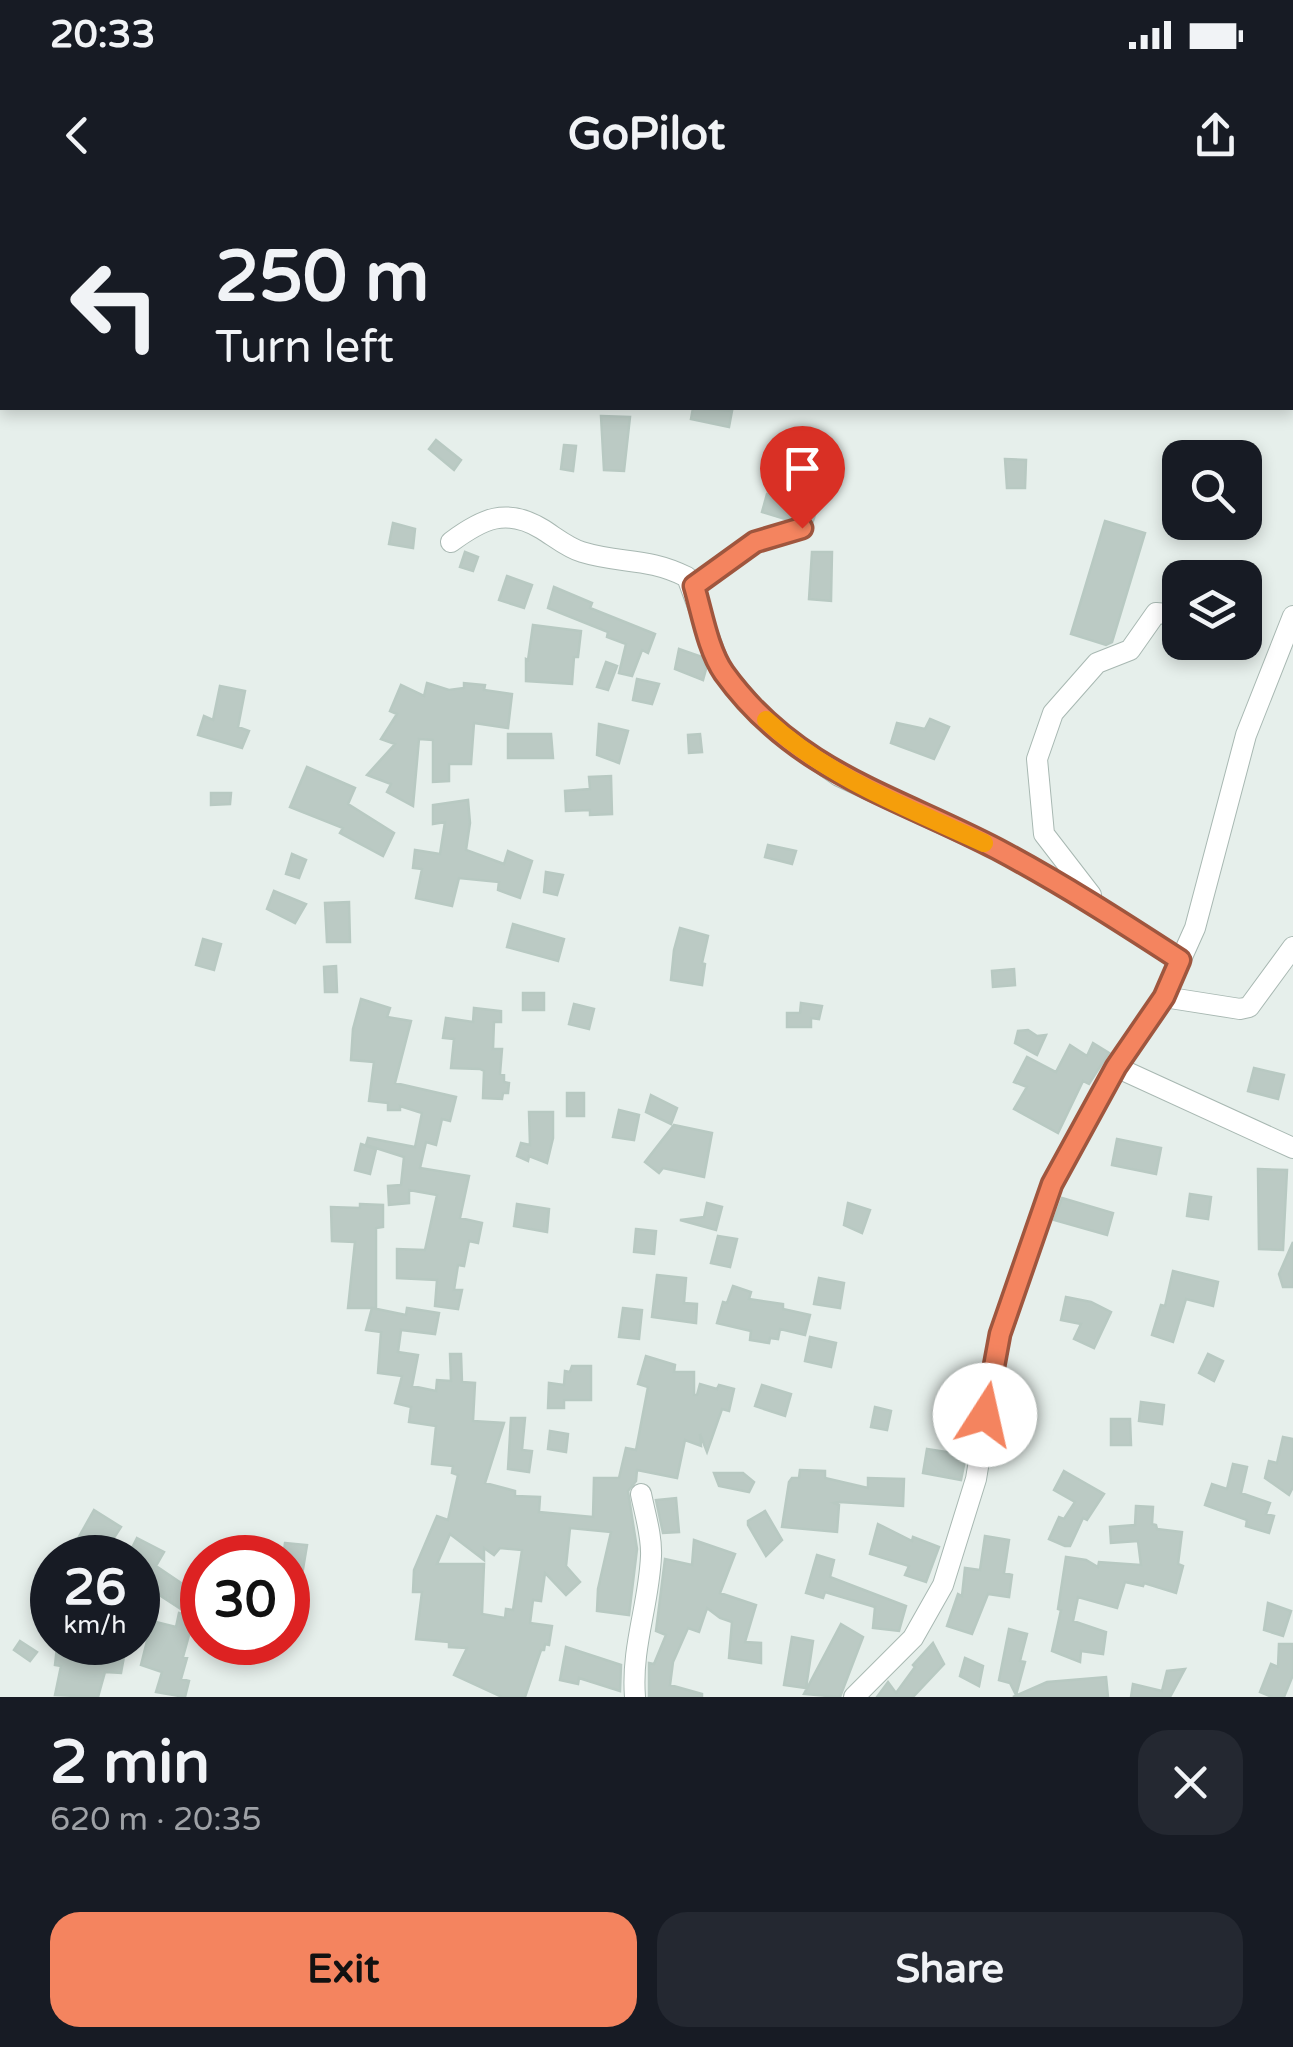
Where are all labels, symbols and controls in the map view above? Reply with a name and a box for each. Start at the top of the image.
text: 20:33 [50,12,155,58]
icon: back [50,108,105,163]
text: GoPilot [568,108,725,162]
icon: share [1188,108,1243,163]
text: 250 m [215,236,429,320]
icon: left [50,240,180,370]
text: Turn left [215,321,394,375]
pin [760,426,845,529]
map controls [1162,440,1262,660]
button: search [1162,440,1262,540]
icon: arrive [775,441,830,496]
button: layers [1162,560,1262,660]
position arrow [933,1363,1037,1467]
speed limit sign: 30 [180,1535,310,1665]
text: 26 [64,1558,126,1618]
text: km/h [64,1610,126,1640]
text: 2 min [50,1727,210,1799]
button: close [1138,1730,1243,1835]
text: 620 m · 20:35 [50,1801,262,1839]
button: Exit [50,1912,637,2027]
button: Share [657,1912,1243,2027]

